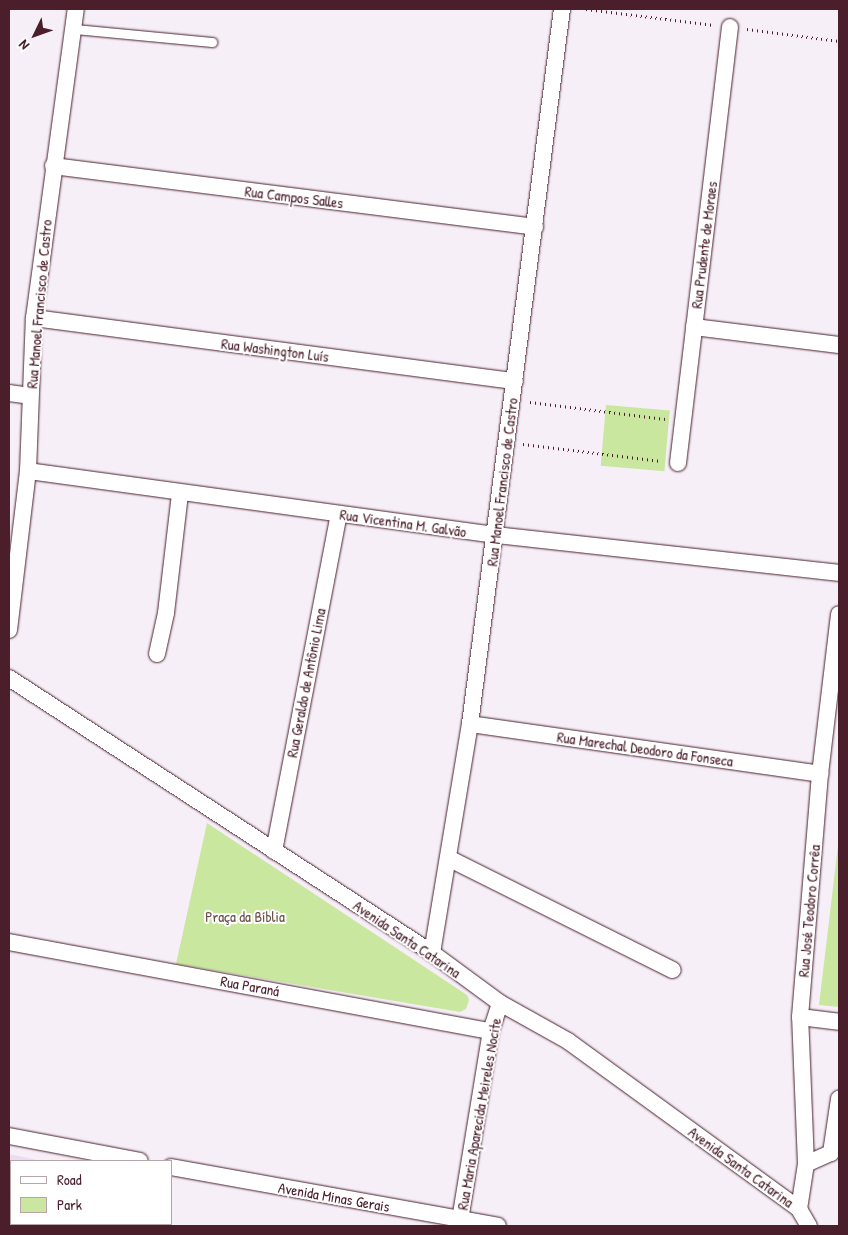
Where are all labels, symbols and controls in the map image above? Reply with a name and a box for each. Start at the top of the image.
north arrow [10,10,60,60]
text: N [14,36,33,55]
street label: Rua Prudente de Moraes [687,180,721,310]
street label: Rua Campos Salles [244,182,344,212]
street label: Rua Manoel Francisco de Castro [23,219,55,389]
street label: Rua Washington Luís [220,334,330,366]
street label: Rua Manoel Francisco de Castro [483,397,521,567]
street label: Rua Vicentina M. Galvão [339,505,467,541]
street label: Rua Geraldo de Antônio Lima [283,607,329,759]
street label: Rua Marechal Deodoro da Fonseca [556,728,734,770]
street label: Rua José Teodoro Corrêa [794,844,824,978]
street label: Avenida Santa Catarina [350,896,464,982]
park label: Praça da Bíblia [205,908,285,926]
street label: Rua Paraná [219,972,281,1000]
street label: Rua Maria Aparecida Meireles Nocite [453,1017,505,1211]
street label: Avenida Santa Catarina [685,1123,797,1211]
legend [10,1160,172,1225]
text: Road [57,1169,82,1190]
street label: Avenida Minas Gerais [277,1178,391,1216]
text: Park [57,1194,82,1215]

